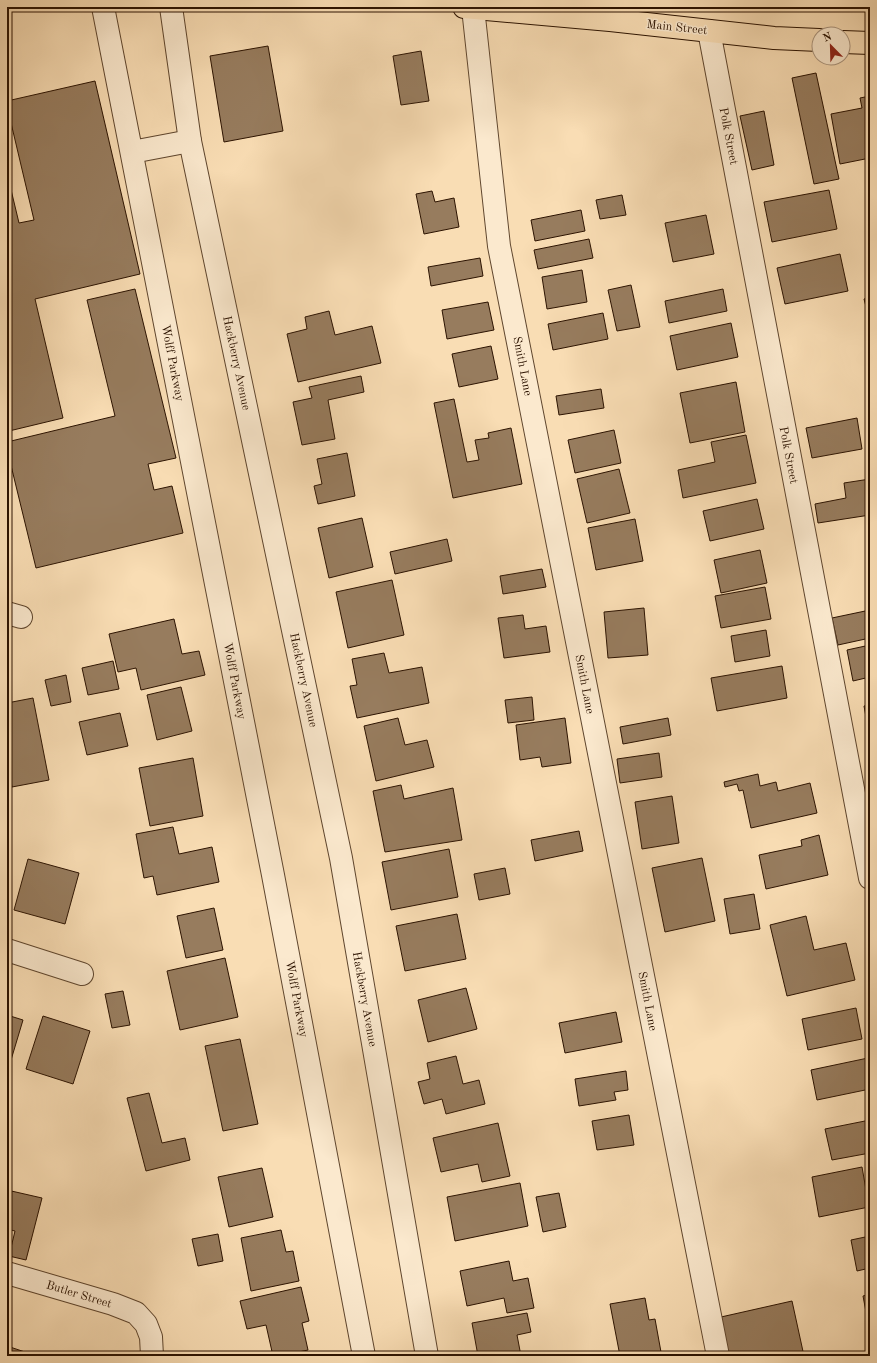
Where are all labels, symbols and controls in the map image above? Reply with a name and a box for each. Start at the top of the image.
street label: Main Street [646,19,708,37]
north arrow [811,26,851,66]
text: N [822,31,834,45]
street label: Polk Street [717,107,739,166]
street label: Hackberry Avenue [220,315,252,412]
street label: Wolff Parkway [159,324,185,403]
street label: Smith Lane [510,335,534,397]
street label: Polk Street [777,426,799,485]
street label: Hackberry Avenue [287,632,319,729]
street label: Wolff Parkway [221,642,247,721]
street label: Smith Lane [572,653,596,715]
street label: Hackberry Avenue [350,951,378,1048]
street label: Wolff Parkway [283,960,309,1039]
street label: Smith Lane [635,970,659,1032]
street label: Butler Street [45,1279,113,1311]

